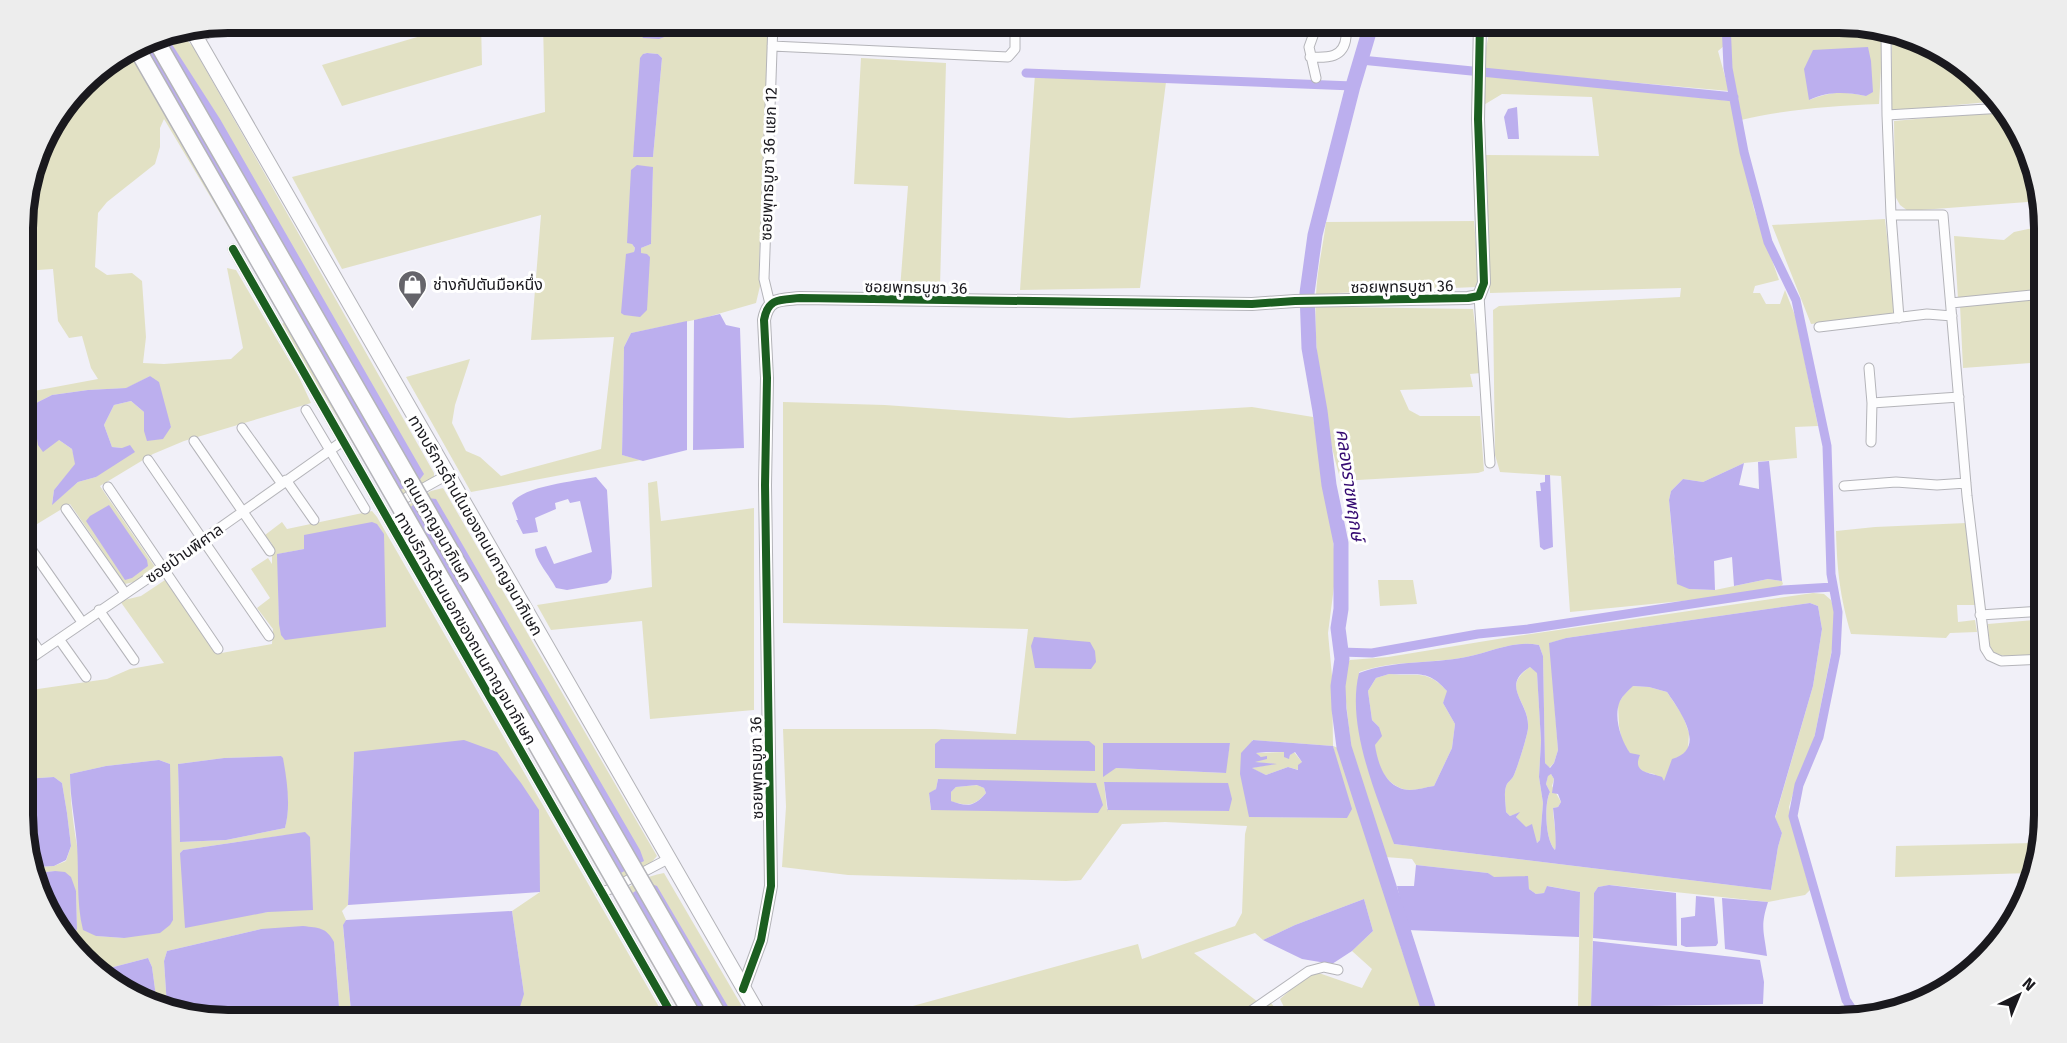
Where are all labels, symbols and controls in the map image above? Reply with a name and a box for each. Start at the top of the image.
street label: ซอยพุทธบูชา 36 แยก 12 [756,87,781,241]
shop icon: ช่างกัปตันมือหนึ่ง [396,268,428,310]
place label: ช่างกัปตันมือหนึ่ง [433,273,543,294]
street label: ซอยพุทธบูชา 36 [1350,276,1454,297]
street label: ซอยพุทธบูชา 36 [864,277,968,298]
street label: ทางบริการด้านในของถนนกาญจนาภิเษก [405,411,547,639]
water label: คลองราชพฤกษ์ [1331,428,1369,545]
street label: ถนนกาญจนาภิเษก [400,473,476,585]
street label: ทางบริการด้านนอกของถนนกาญจนาภิเษก [391,508,540,748]
street label: ซอยบ้านพิศาล [142,520,227,587]
street label: ซอยพุทธบูชา 36 [746,716,767,820]
north arrow [1989,965,2049,1025]
text: N [2019,974,2039,995]

